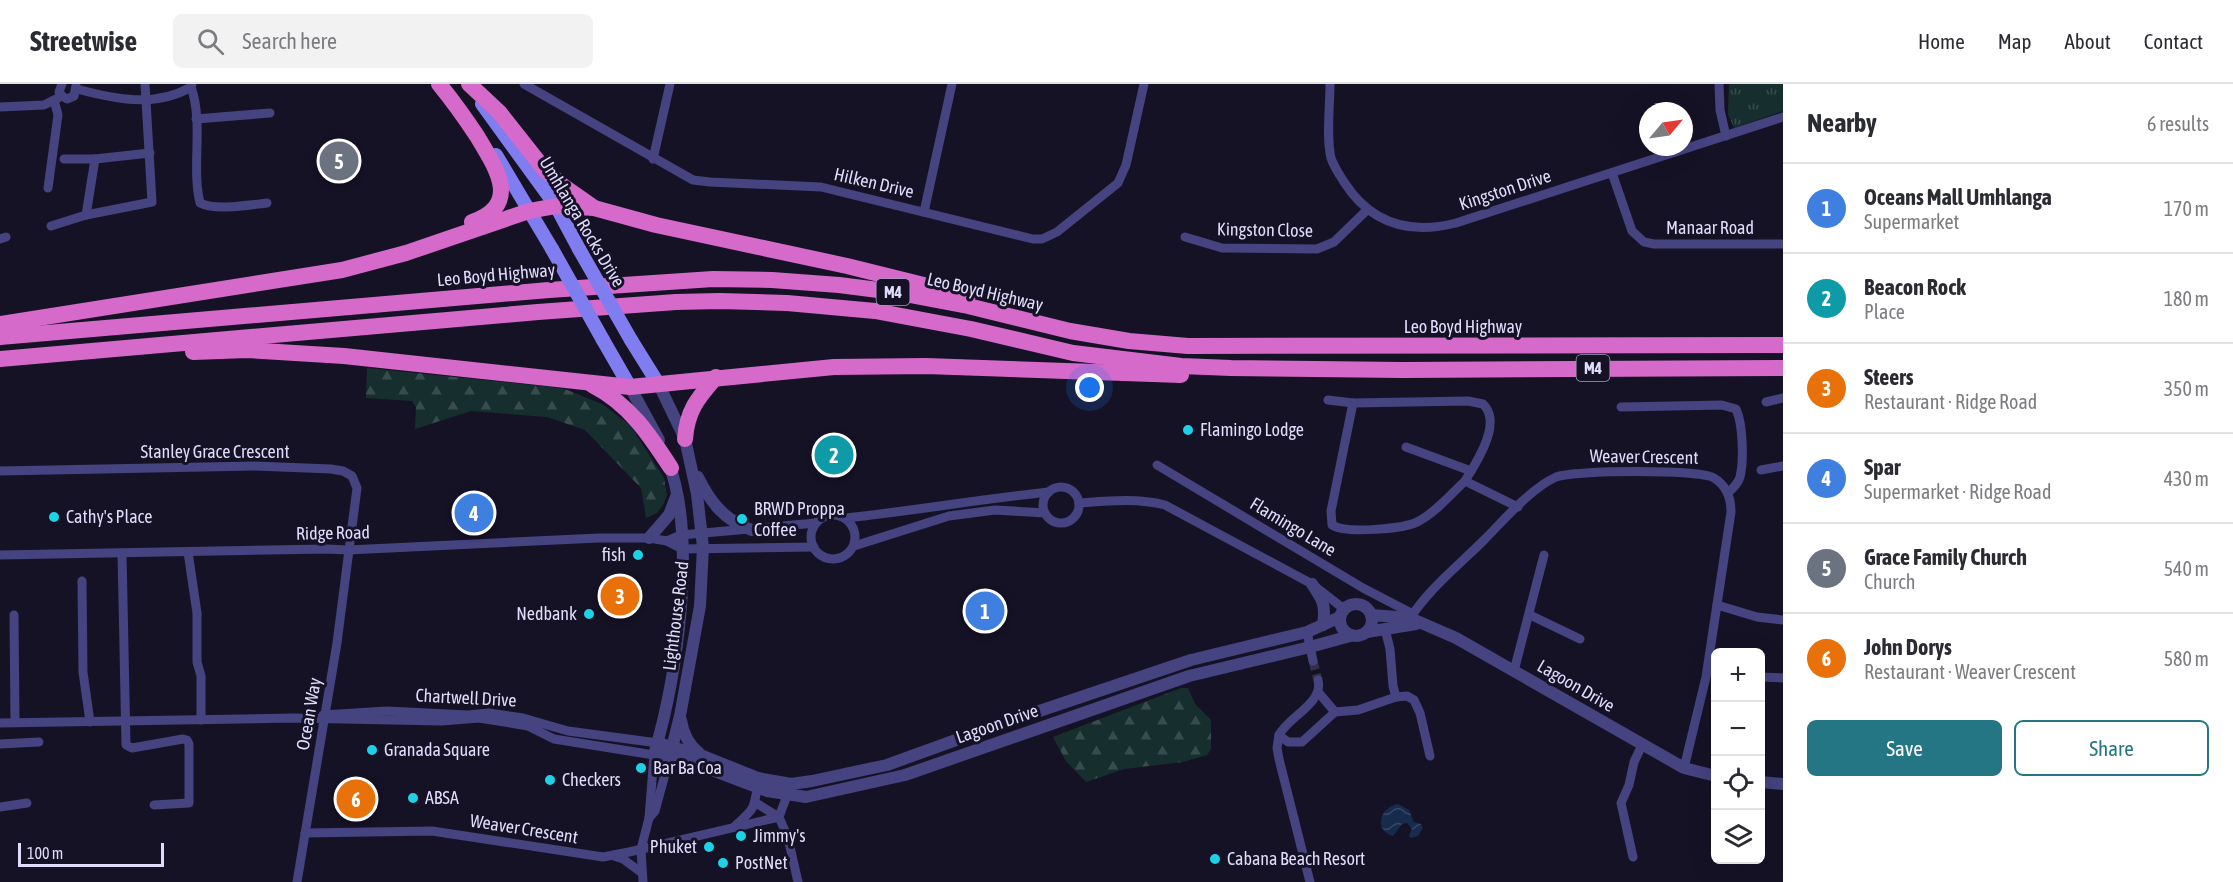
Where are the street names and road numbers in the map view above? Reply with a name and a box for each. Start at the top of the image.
street label: Umhlanga Rocks Drive [535,153,630,291]
street label: Hilken Drive [832,163,916,202]
street label: Kingston Drive [1456,165,1553,214]
street label: Manaar Road [1666,217,1754,238]
street label: Kingston Close [1217,218,1313,241]
street label: Leo Boyd Highway [436,259,556,290]
street label: Leo Boyd Highway [925,268,1045,315]
road number: M4 [876,279,910,305]
street label: Leo Boyd Highway [1404,316,1522,337]
road number: M4 [1576,355,1610,381]
street label: Stanley Grace Crescent [140,441,290,462]
street label: Weaver Crescent [1589,445,1699,468]
street label: Flamingo Lane [1246,493,1340,560]
street label: Ridge Road [296,521,370,544]
street label: Lighthouse Road [658,560,693,672]
street label: Lagoon Drive [1534,655,1619,716]
street label: Ocean Way [292,676,325,752]
street label: Chartwell Drive [415,684,517,711]
street label: Lagoon Drive [953,700,1041,747]
street label: Weaver Crescent [469,810,580,847]

